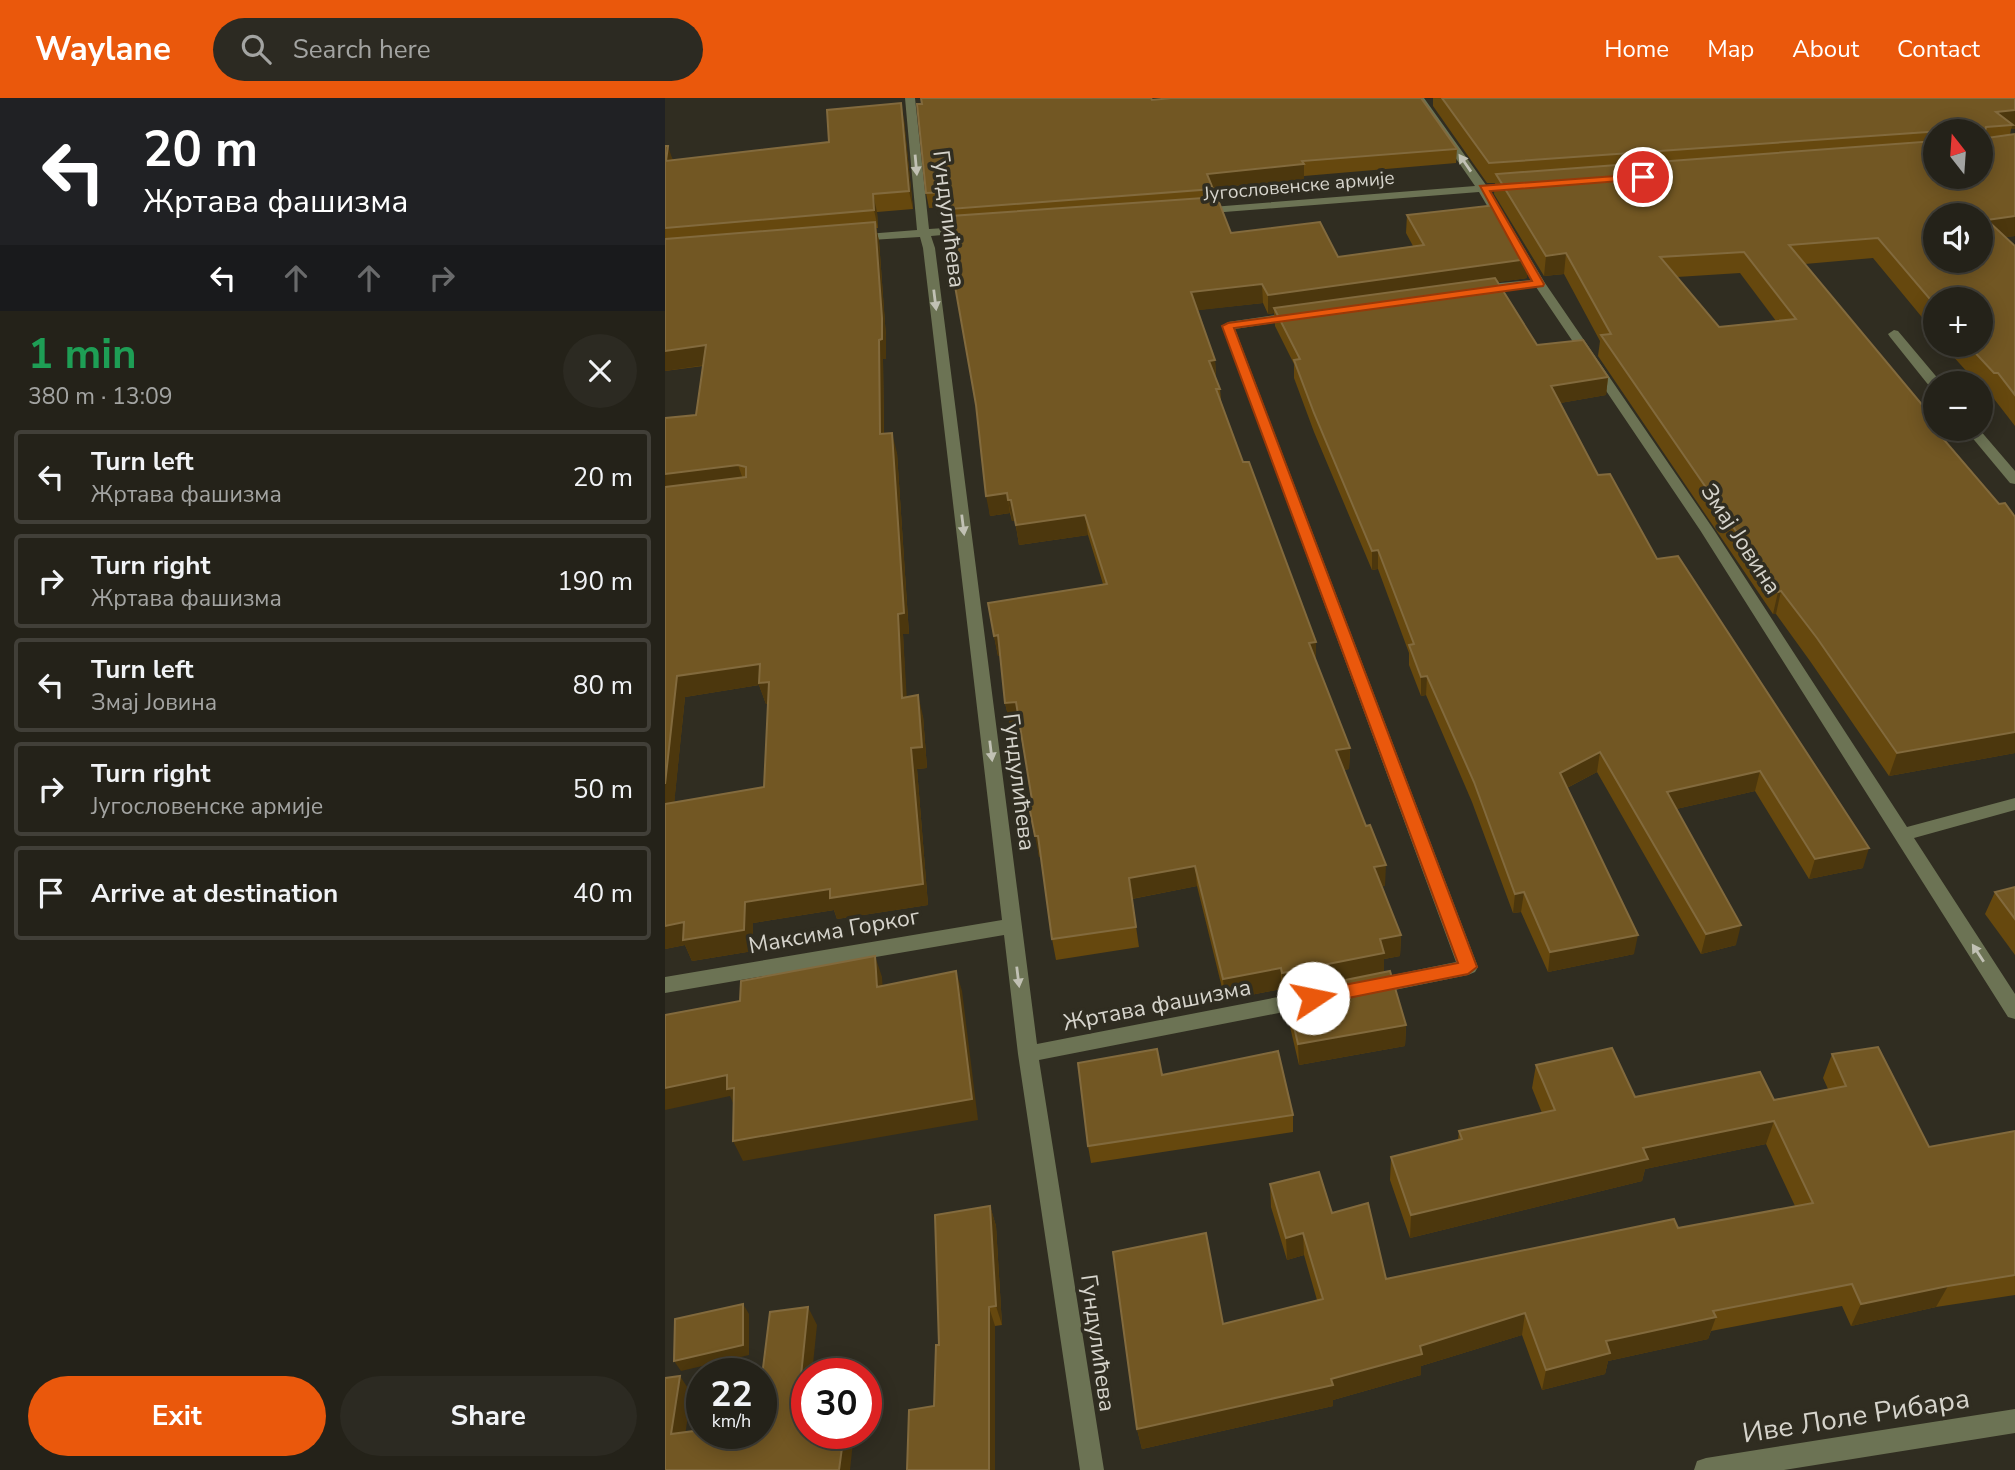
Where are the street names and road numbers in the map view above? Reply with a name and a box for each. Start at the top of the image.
street label: Гундулићева [925,148,973,290]
street label: Југословенске армије [1201,165,1396,207]
street label: Змај Јовина [1694,478,1788,600]
street label: Гундулићева [995,711,1043,853]
street label: Максима Горког [746,901,922,961]
street label: Жртава фашизма [1060,972,1254,1038]
street label: Гундулићева [1073,1272,1123,1414]
street label: Иве Лоле Рибара [1740,1379,1972,1453]

